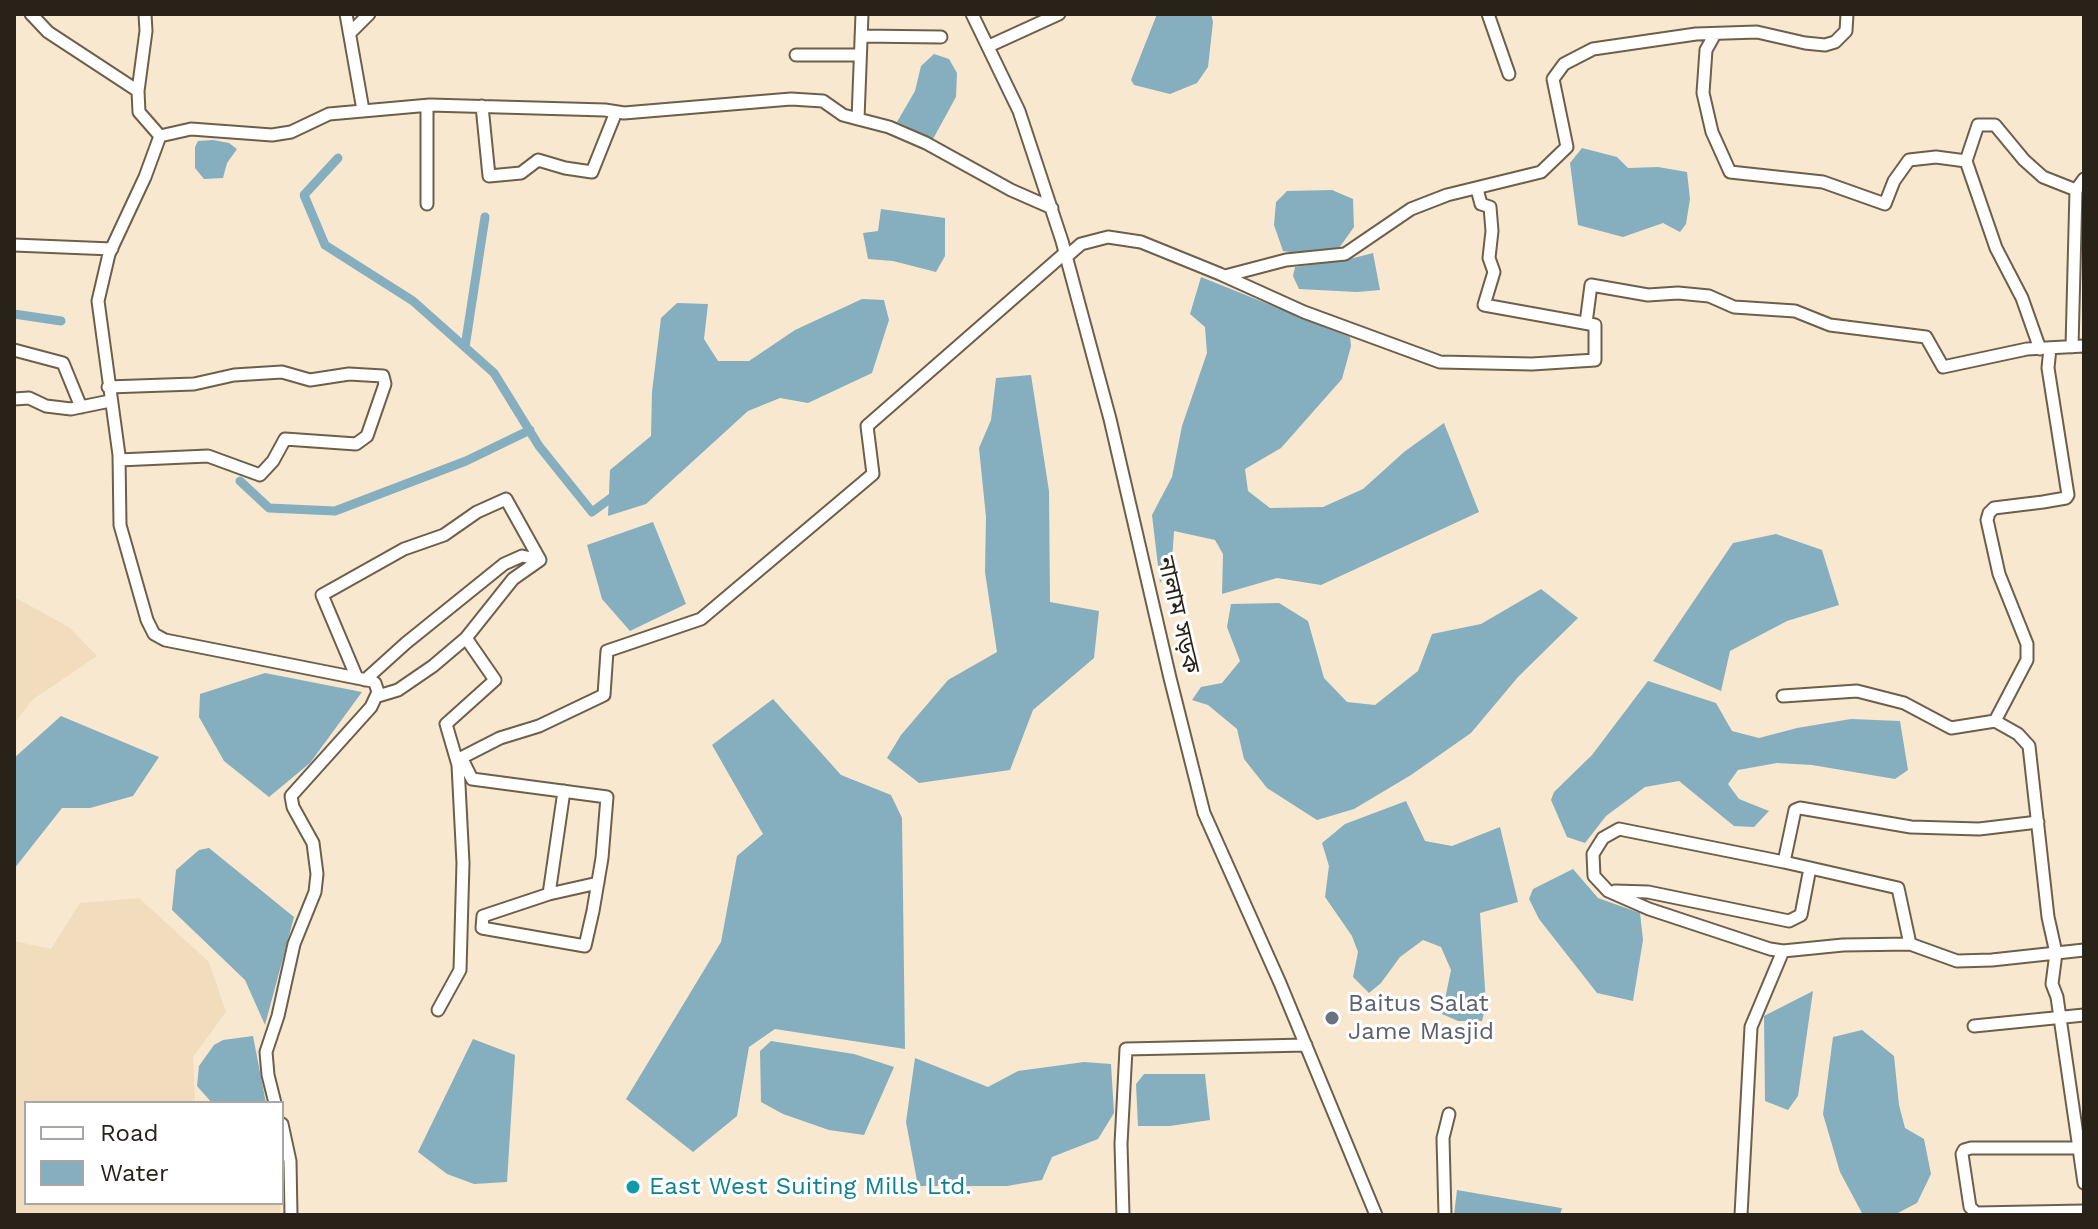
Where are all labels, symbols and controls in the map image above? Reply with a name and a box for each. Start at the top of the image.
street label: নালাম সড়ক [1151,554,1205,676]
place label: Baitus Salat Jame Masjid [1348,990,1494,1046]
marker: Baitus Salat Jame Masjid [1323,1009,1341,1027]
legend [24,1101,284,1205]
text: Road [100,1119,159,1147]
text: Water [100,1159,169,1187]
place label: East West Suiting Mills Ltd. [649,1173,972,1201]
marker: East West Suiting Mills Ltd. [624,1178,642,1196]

